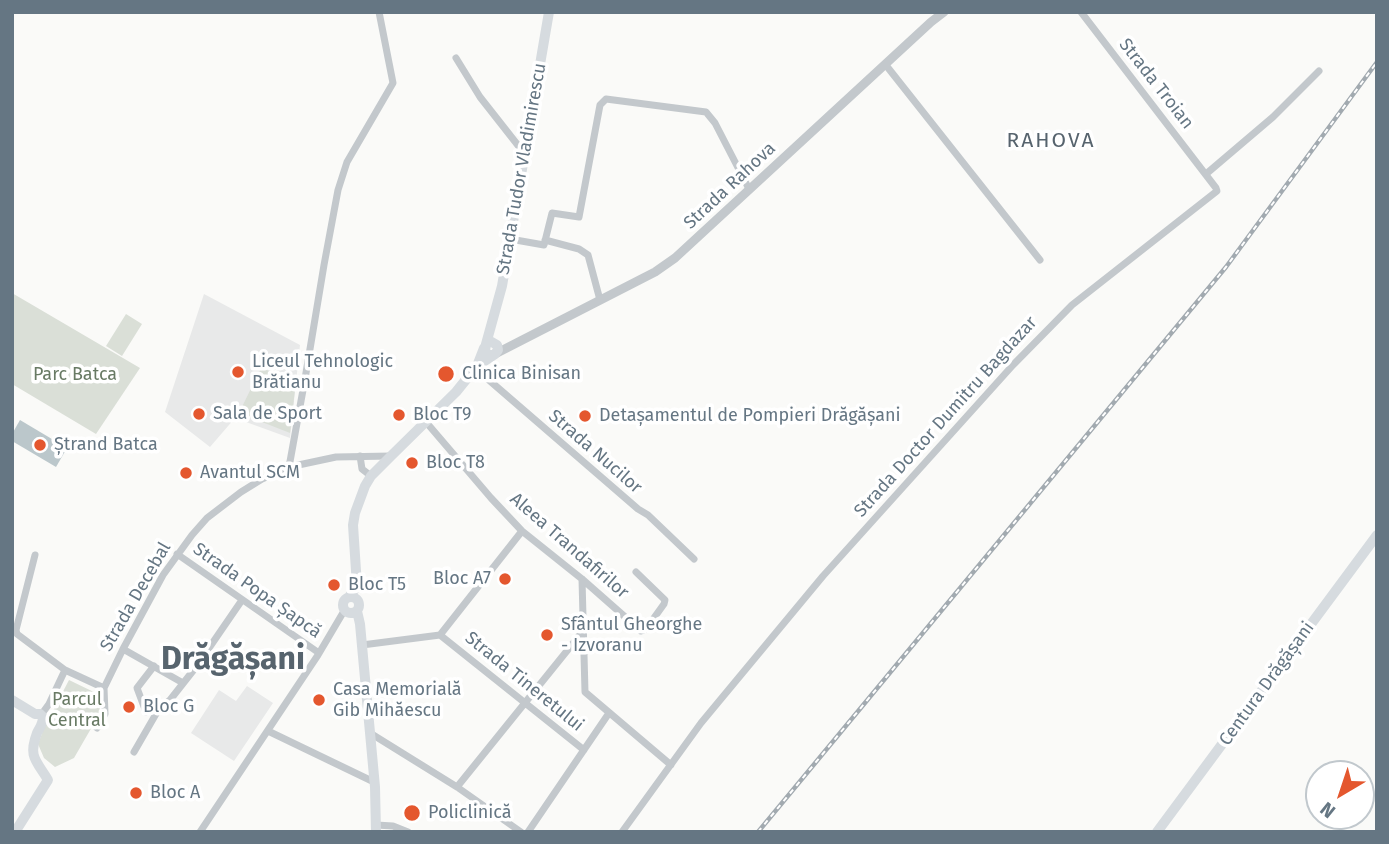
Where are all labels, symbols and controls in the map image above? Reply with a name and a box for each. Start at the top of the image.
street label: Strada Troian [1114,34,1198,134]
street label: Strada Tudor Vladimirescu [493,61,551,277]
district label: RAHOVA [1007,128,1095,154]
street label: Strada Rahova [680,138,780,234]
street label: Strada Doctor Dumitru Bagdazar [850,312,1042,522]
place label: Liceul Tehnologic Brătianu [252,351,393,394]
place label: Clinica Binisan [462,363,581,385]
park label: Parc Batca [33,364,117,386]
marker: Liceul Tehnologic Brătianu [230,364,246,380]
marker: Clinica Binisan [436,364,456,384]
place label: Sala de Sport [213,403,322,425]
place label: Bloc T9 [413,404,471,426]
place label: Detașamentul de Pompieri Drăgășani [599,405,901,427]
marker: Sala de Sport [191,406,207,422]
street label: Strada Nucilor [544,406,646,498]
marker: Bloc T9 [391,407,407,423]
marker: Detașamentul de Pompieri Drăgășani [577,408,593,424]
place label: Ștrand Batca [54,434,158,456]
marker: Ștrand Batca [32,437,48,453]
place label: Bloc T8 [426,452,485,474]
marker: Bloc T8 [404,455,420,471]
place label: Avantul SCM [200,462,300,484]
marker: Avantul SCM [178,465,194,481]
street label: Aleea Trandafirilor [505,488,633,604]
street label: Strada Decebal [96,539,176,655]
street label: Strada Popa Șapcă [189,539,325,643]
place label: Bloc A7 [433,568,491,590]
marker: Bloc A7 [497,571,513,587]
place label: Bloc T5 [348,574,406,596]
marker: Bloc T5 [326,577,342,593]
place label: Sfântul Gheorghe - Izvoranu [561,614,702,656]
street label: Centura Drăgășani [1215,618,1319,750]
marker: Sfântul Gheorghe - Izvoranu [539,627,555,643]
street label: Strada Tineretului [460,628,588,736]
district label: Drăgășani [161,641,305,679]
place label: Casa Memorială Gib Mihăescu [333,679,462,722]
park label: Parcul Central [48,689,106,732]
marker: Casa Memorială Gib Mihăescu [311,692,327,708]
place label: Bloc G [143,696,194,718]
marker: Bloc G [121,699,137,715]
north arrow [1305,760,1375,830]
place label: Bloc A [150,782,200,804]
marker: Bloc A [128,785,144,801]
text: N [1316,797,1340,823]
place label: Policlinică [428,802,512,824]
marker: Policlinică [402,803,422,823]

